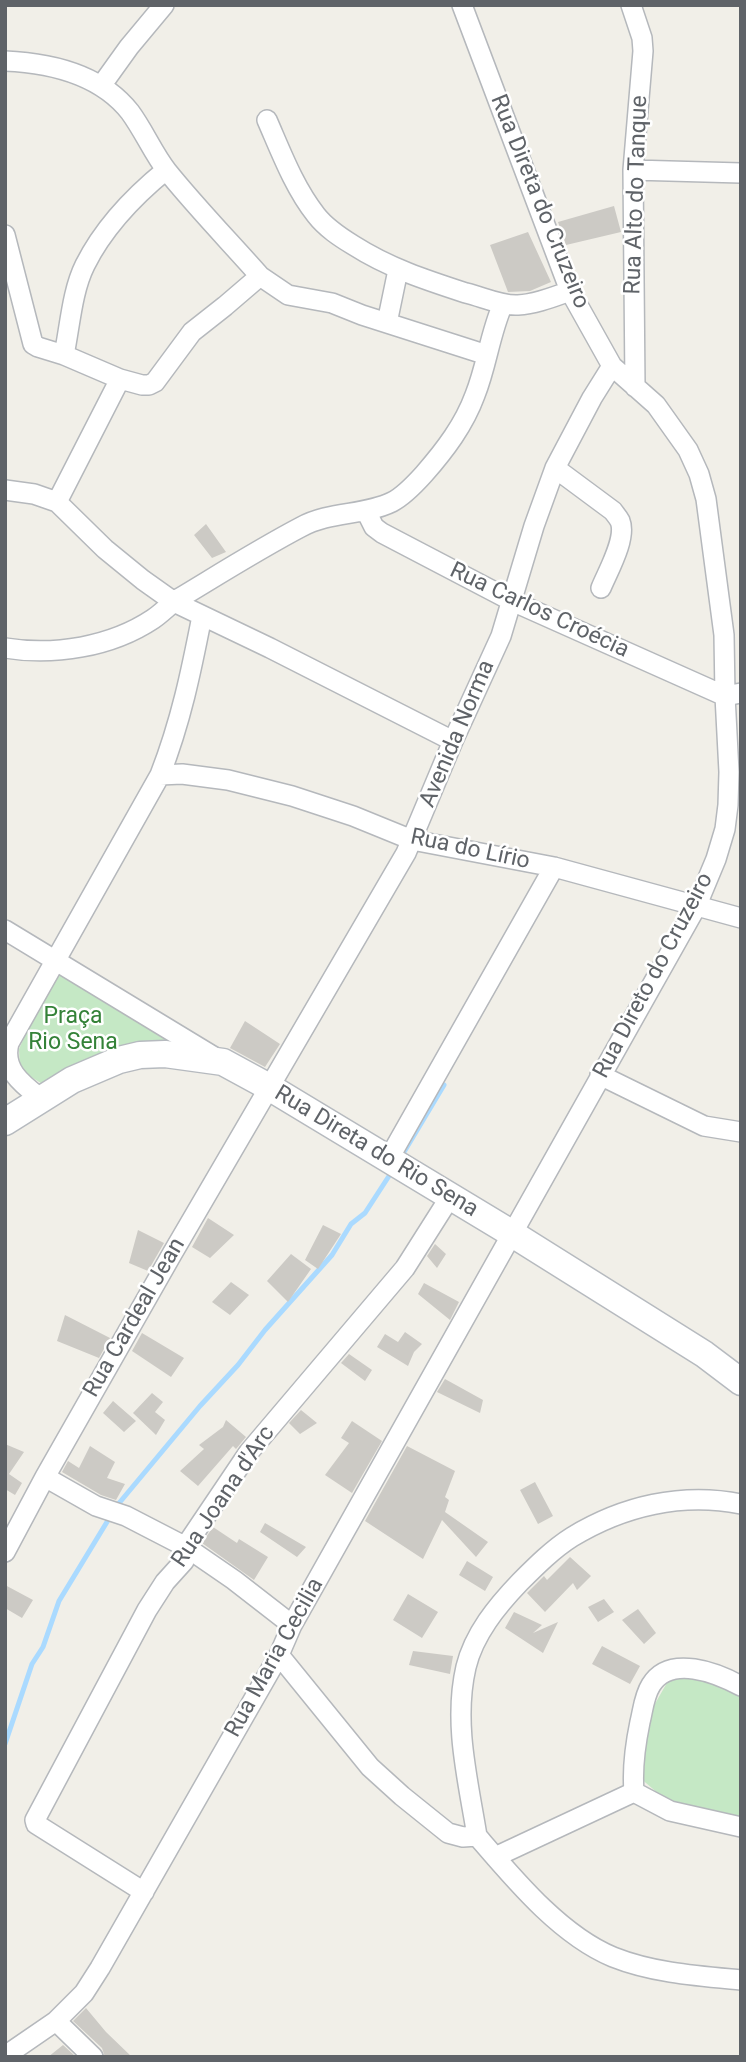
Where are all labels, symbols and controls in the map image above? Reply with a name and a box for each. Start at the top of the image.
street label: Rua Direta do Cruzeiro [483,91,595,313]
street label: Rua Alto do Tanque [620,95,654,295]
street label: Rua Carlos Croécia [445,557,633,665]
street label: Avenida Norma [415,656,501,812]
street label: Rua do Lírio [408,824,532,876]
street label: Rua Direto do Cruzeiro [588,869,720,1083]
park label: Praça Rio Sena [28,1003,118,1057]
street label: Rua Direta do Rio Sena [269,1080,483,1224]
street label: Rua Cardeal Jean [78,1234,192,1402]
street label: Rua Joana d'Arc [167,1421,281,1573]
street label: Rua Maria Cecilia [220,1574,330,1742]

